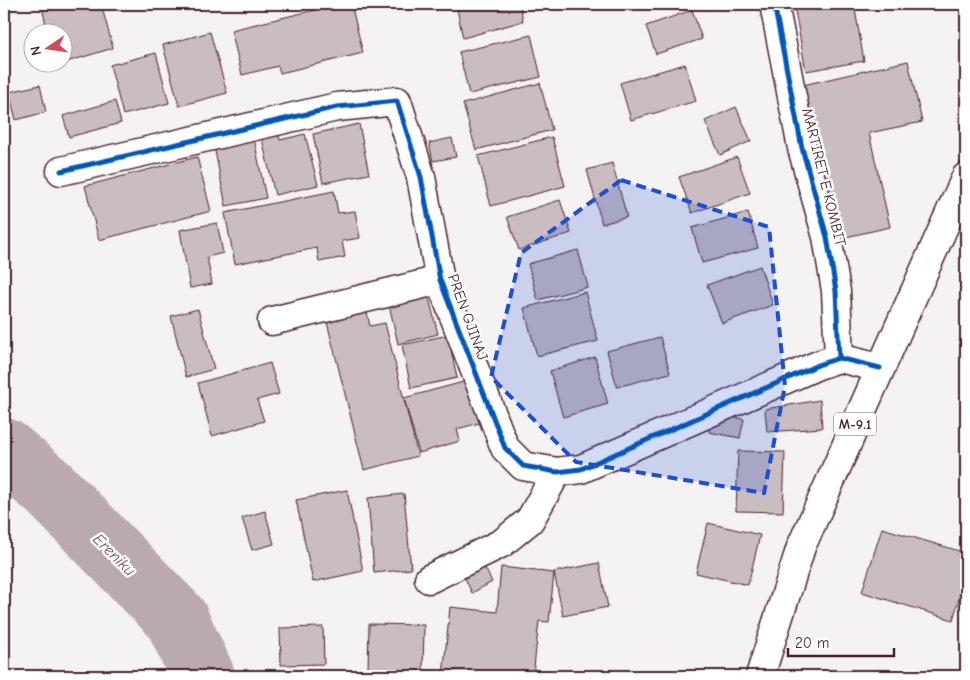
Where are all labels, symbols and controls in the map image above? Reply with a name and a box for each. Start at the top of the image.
north arrow [22,22,72,72]
text: N [27,44,45,57]
street label: MARTIRET E KOMBIT [798,106,850,248]
street label: PREN GJINAJ [444,272,492,363]
road number: M-9.1 [834,412,876,436]
water label: Ereniku [89,530,139,580]
scale bar [788,625,894,657]
text: 20 m [795,634,829,652]

